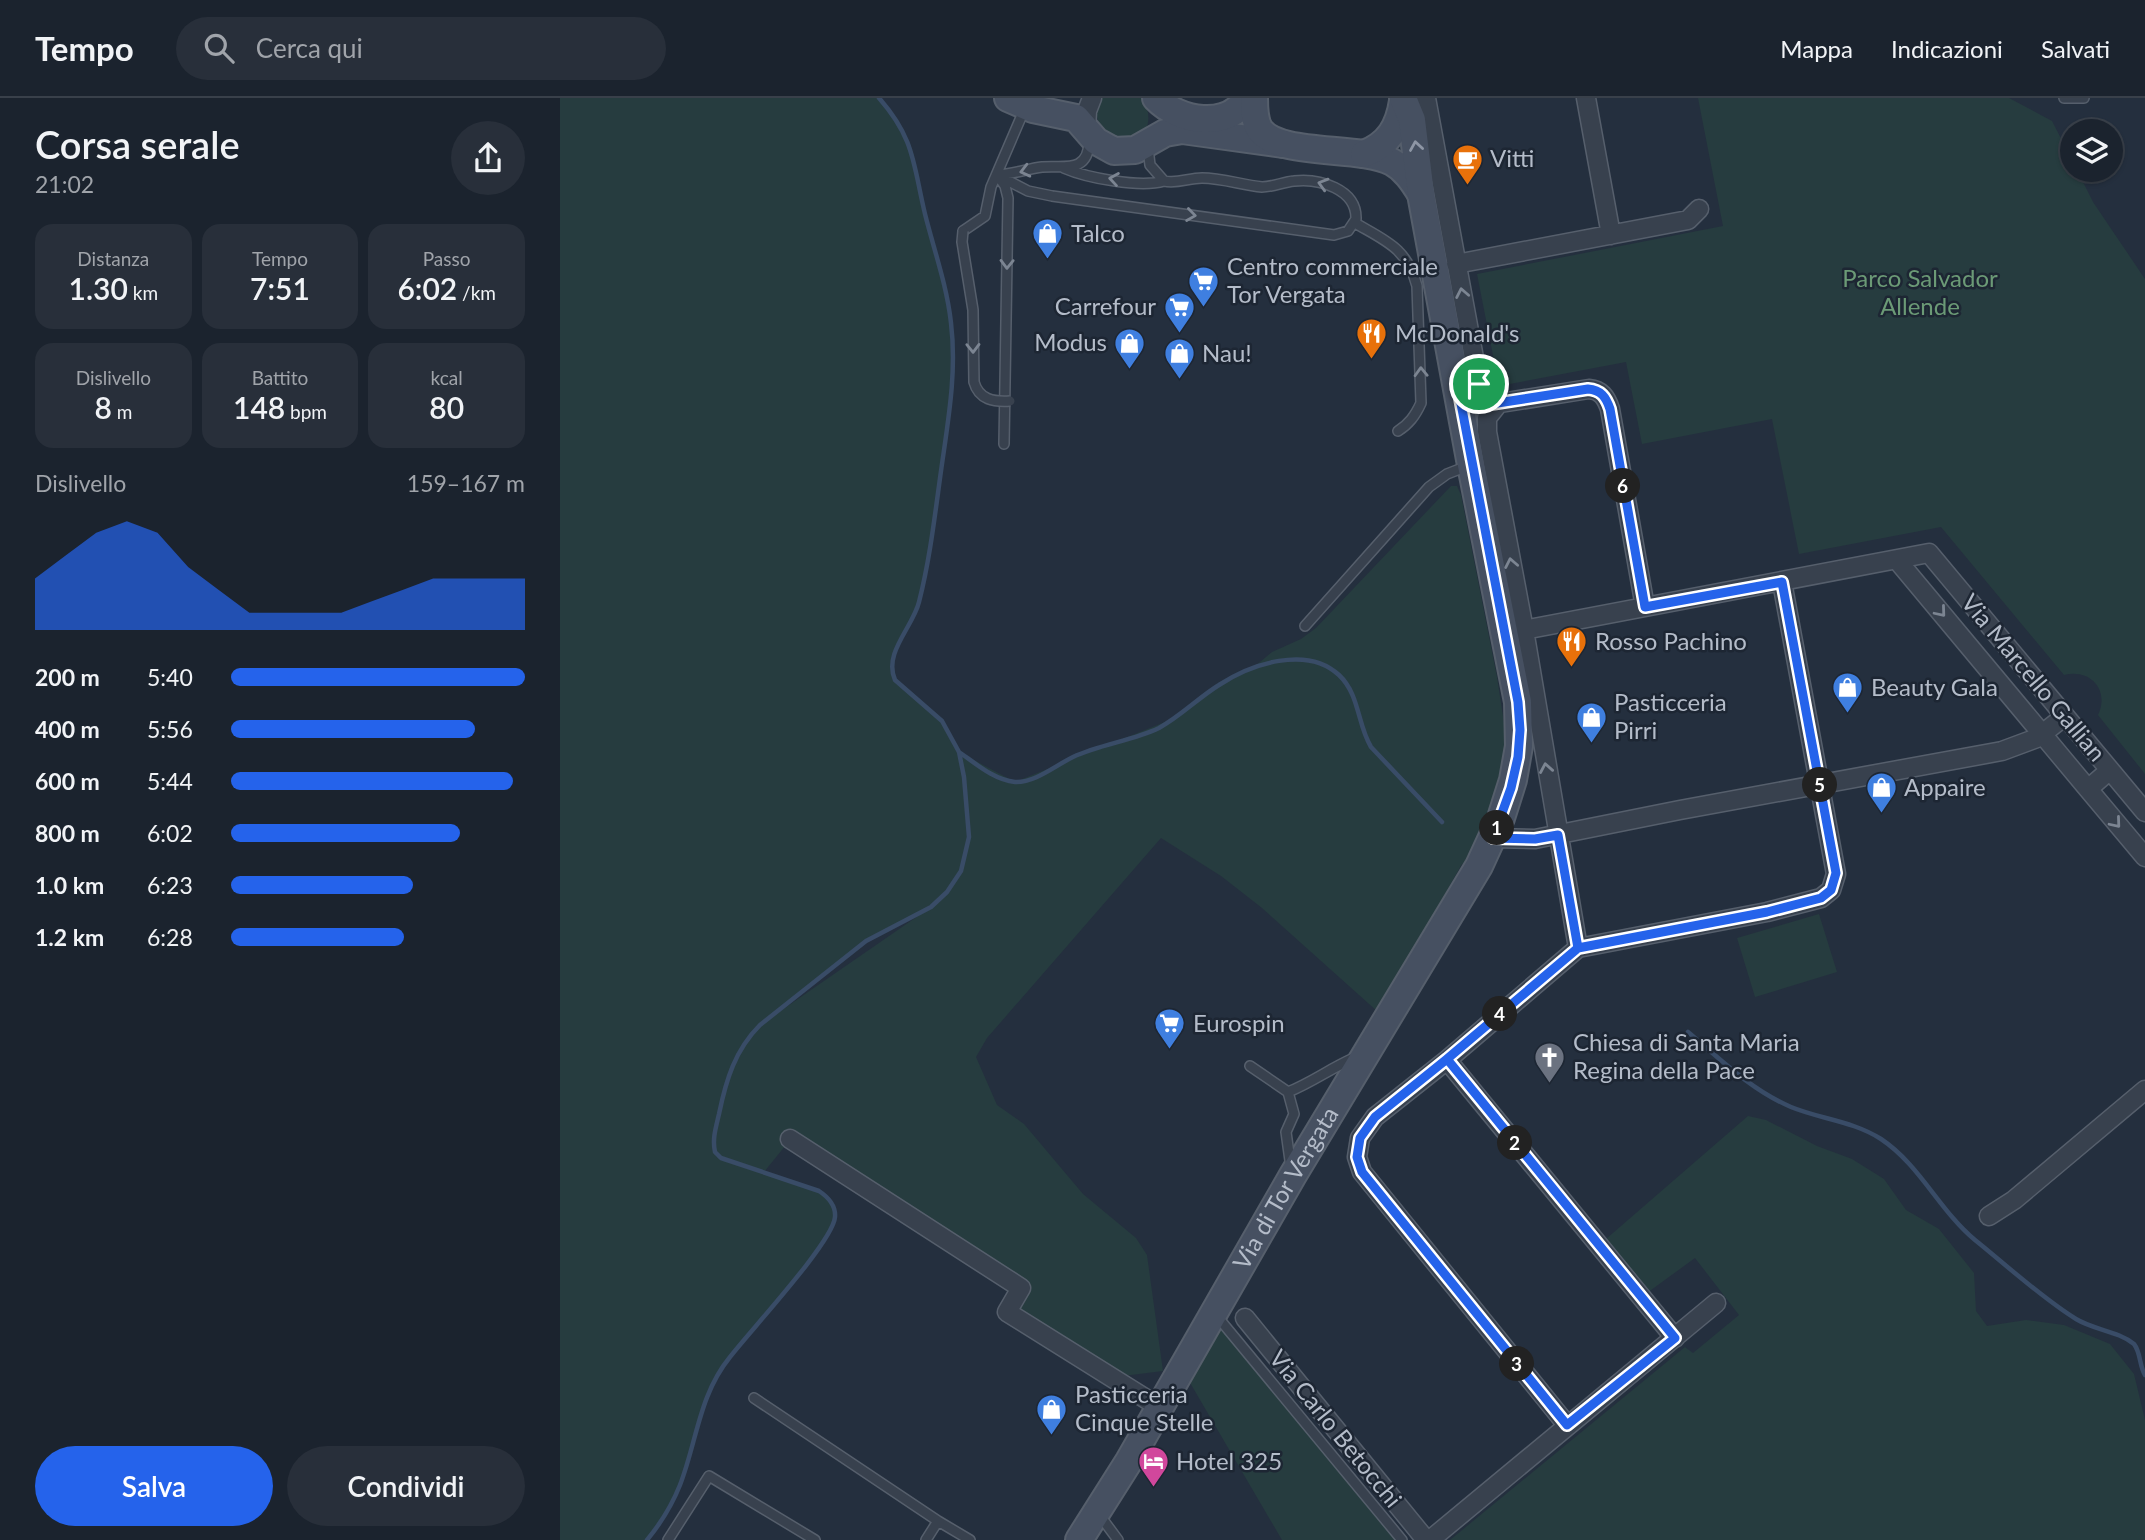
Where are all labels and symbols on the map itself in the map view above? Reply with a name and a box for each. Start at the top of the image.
one-way arrow [1409,140,1424,152]
cafe icon: Vitti [1450,142,1484,186]
place label: Vitti [1490,143,1534,172]
one-way arrow [1019,163,1031,177]
one-way arrow [1108,172,1120,187]
one-way arrow [1317,178,1329,192]
one-way arrow [1185,207,1197,222]
shop icon: Talco [1031,217,1065,261]
place label: Talco [1071,218,1125,247]
place label: Centro commerciale Tor Vergata [1227,251,1438,308]
one-way arrow [999,259,1014,270]
park label: Parco Salvador Allende [1842,263,1998,320]
supermarket icon: Centro commerciale Tor Vergata [1187,264,1221,308]
one-way arrow [1455,287,1470,299]
supermarket icon: Carrefour [1162,290,1196,334]
place label: Carrefour [1055,291,1156,320]
restaurant icon: McDonald's [1355,317,1389,361]
place label: McDonald's [1395,318,1519,347]
shop icon: Modus [1113,326,1147,370]
place label: Modus [1034,327,1107,356]
shop icon: Nau! [1162,337,1196,381]
place label: Nau! [1202,338,1252,367]
one-way arrow [965,343,981,354]
pin [1449,354,1509,414]
one-way arrow [1413,367,1428,378]
pin: 6 [1606,468,1640,504]
one-way arrow [1504,557,1519,569]
street label: Via Marcello Gallian [1956,588,2112,766]
one-way arrow [1932,605,1945,617]
restaurant icon: Rosso Pachino [1555,625,1589,669]
place label: Rosso Pachino [1595,626,1747,655]
shop icon: Beauty Gala [1831,671,1865,715]
place label: Beauty Gala [1871,672,1998,701]
place label: Pasticceria Pirri [1614,687,1727,744]
shop icon: Pasticceria Pirri [1574,700,1608,744]
one-way arrow [1539,762,1554,774]
pin: 5 [1802,768,1838,802]
shop icon: Appaire [1864,771,1898,815]
place label: Appaire [1904,772,1986,801]
pin: 1 [1480,810,1514,846]
one-way arrow [2108,815,2121,828]
pin: 4 [1482,996,1518,1032]
supermarket icon: Eurospin [1153,1007,1187,1051]
place label: Eurospin [1193,1008,1285,1037]
place label: Chiesa di Santa Maria Regina della Pace [1573,1027,1800,1084]
church icon: Chiesa di Santa Maria Regina della Pace [1533,1040,1567,1084]
street label: Via di Tor Vergata [1226,1101,1344,1274]
pin: 2 [1497,1126,1532,1160]
street label: Via Carlo Betocchi [1264,1343,1409,1513]
pin: 3 [1500,1346,1534,1382]
place label: Pasticceria Cinque Stelle [1075,1379,1214,1436]
shop icon: Pasticceria Cinque Stelle [1035,1392,1069,1436]
hotel icon: Hotel 325 [1136,1445,1170,1489]
place label: Hotel 325 [1176,1446,1282,1475]

